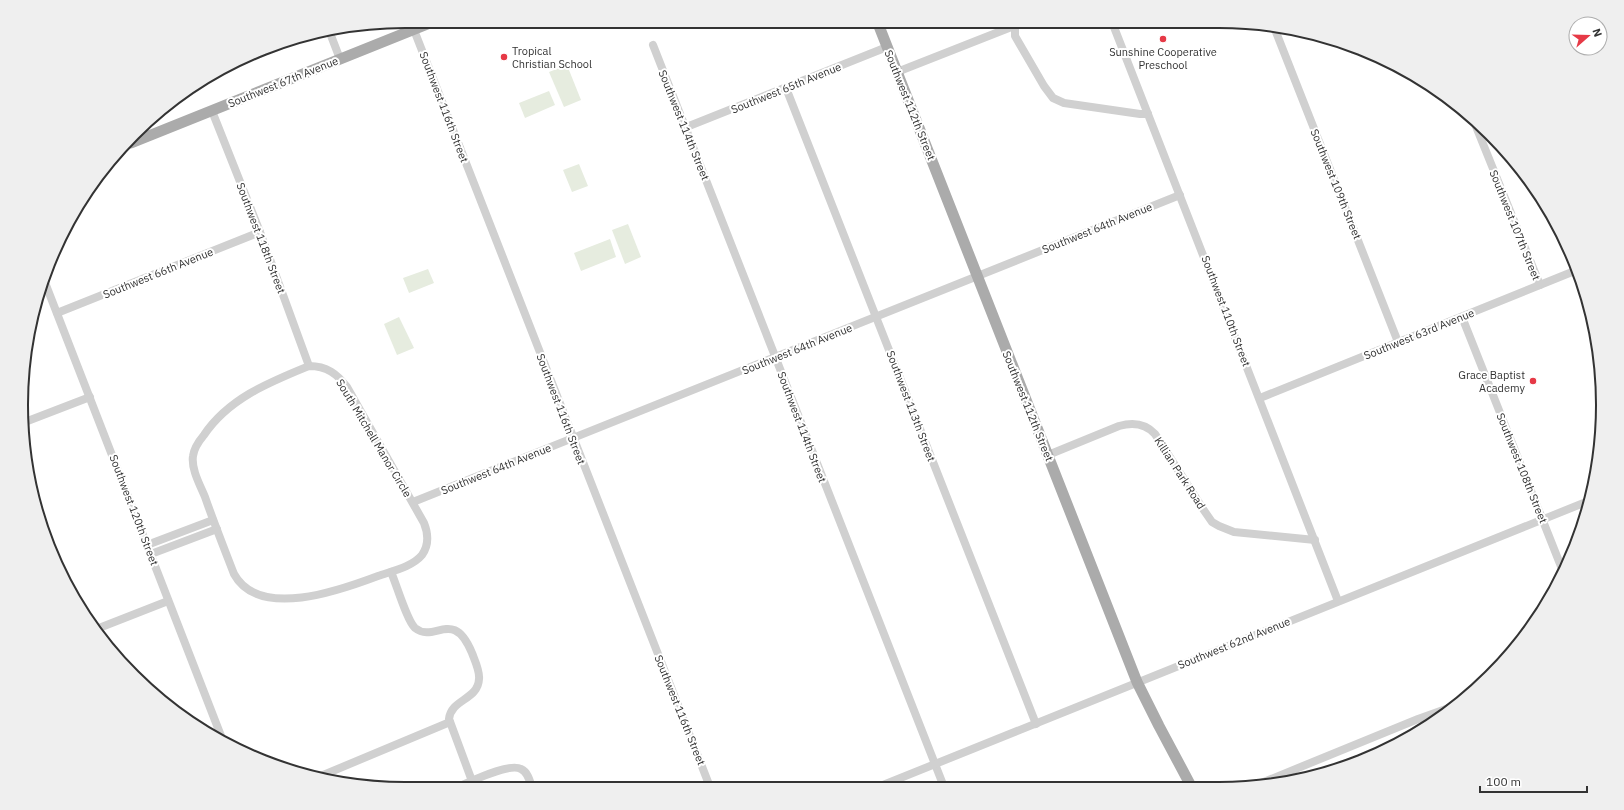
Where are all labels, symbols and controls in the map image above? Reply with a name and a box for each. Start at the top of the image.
north arrow [1568,16,1608,56]
text: N [1589,26,1605,39]
marker: Sunshine Cooperative Preschool [1158,34,1168,44]
place label: Tropical Christian School [512,44,592,71]
place label: Sunshine Cooperative Preschool [1109,45,1217,72]
street label: Southwest 112th Street [881,48,939,162]
street label: Southwest 116th Street [416,50,472,165]
marker: Tropical Christian School [499,52,509,62]
street label: Southwest 67th Avenue [226,53,340,111]
street label: Southwest 65th Avenue [729,59,843,117]
street label: Southwest 114th Street [655,68,713,182]
street label: Southwest 109th Street [1307,127,1365,241]
street label: Southwest 107th Street [1486,168,1544,282]
street label: Southwest 118th Street [233,181,289,296]
street label: Southwest 64th Avenue [1040,199,1154,257]
street label: Southwest 66th Avenue [101,244,215,302]
street label: Southwest 110th Street [1198,254,1254,369]
street label: Southwest 63rd Avenue [1362,305,1476,363]
street label: Southwest 64th Avenue [740,320,854,378]
street label: Southwest 113th Street [883,349,939,464]
street label: Southwest 112th Street [999,349,1057,463]
street label: Southwest 116th Street [533,352,589,467]
place label: Grace Baptist Academy [1458,368,1526,395]
street label: Southwest 114th Street [774,370,830,485]
street label: South Mitchell Manor Circle [333,376,415,500]
marker: Grace Baptist Academy [1528,376,1538,386]
street label: Southwest 108th Street [1493,411,1551,525]
street label: Killian Park Road [1151,434,1209,512]
street label: Southwest 64th Avenue [439,440,553,498]
street label: Southwest 120th Street [106,453,162,568]
street label: Southwest 62nd Avenue [1176,614,1292,672]
street label: Southwest 116th Street [651,653,709,767]
scale bar [1480,768,1587,794]
text: 100 m [1486,774,1521,789]

